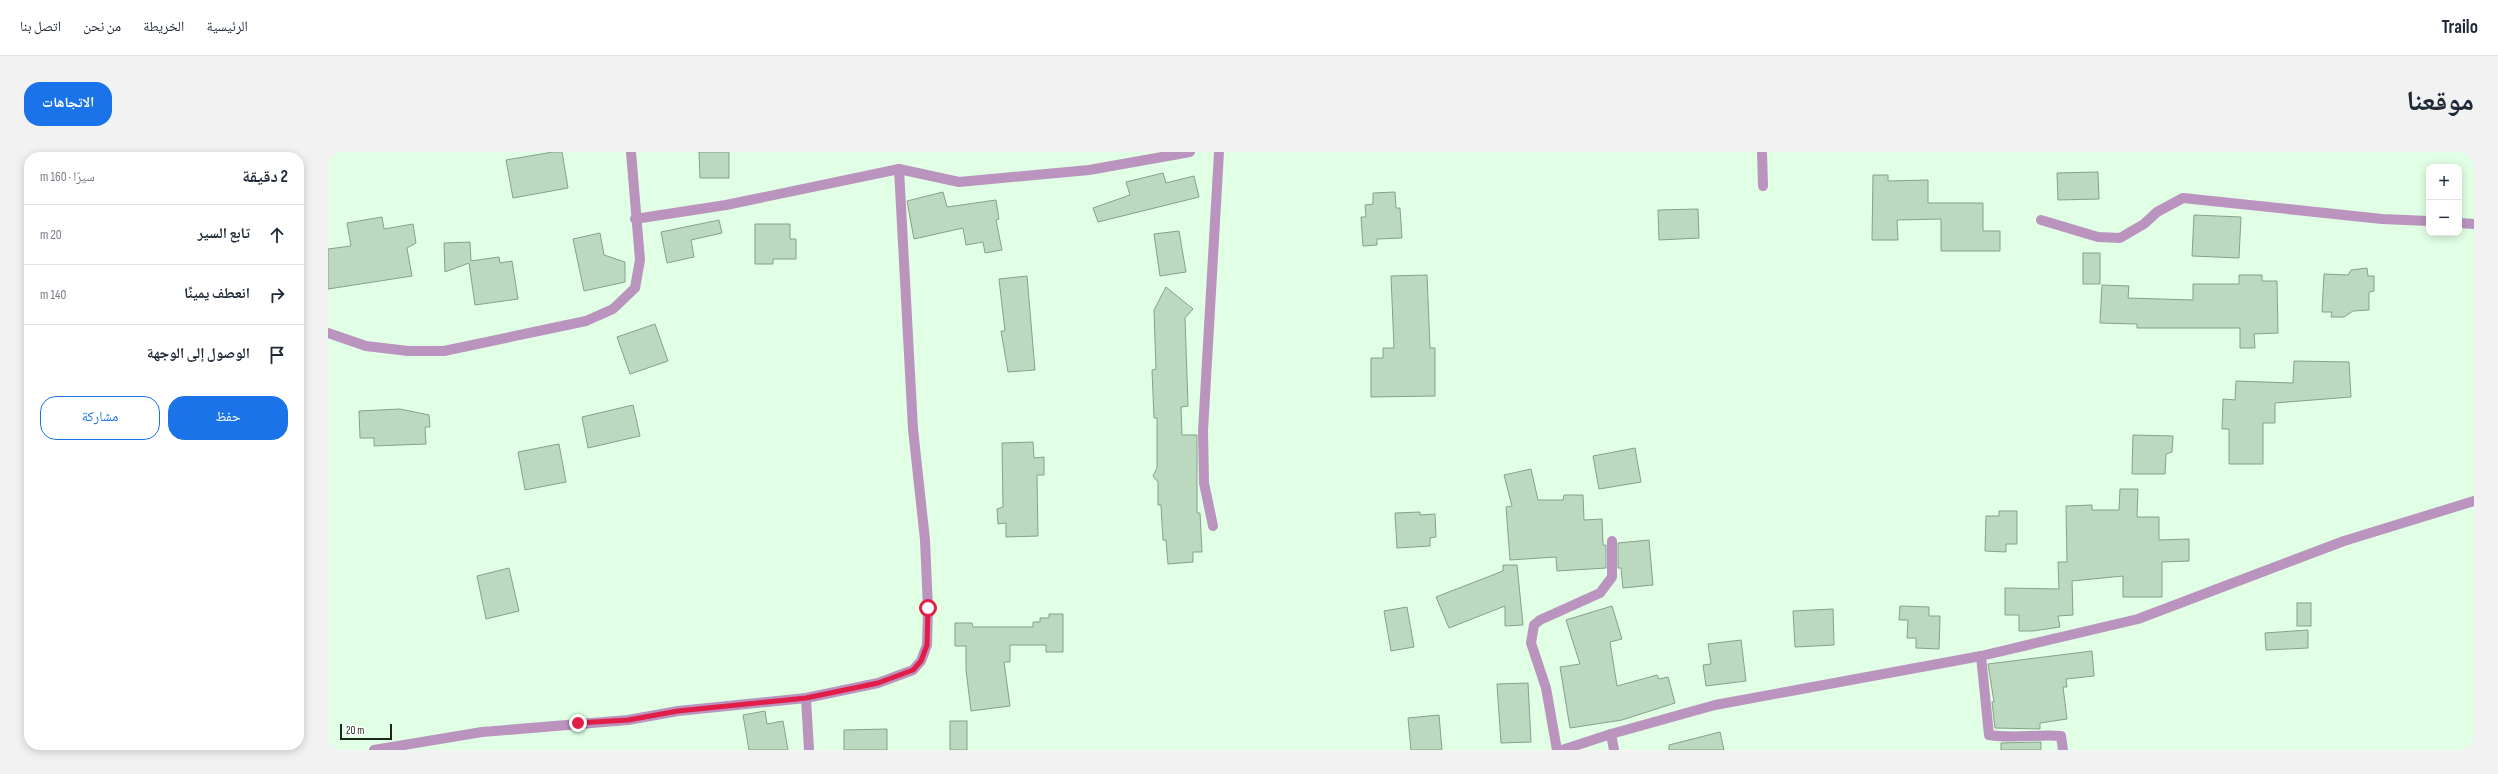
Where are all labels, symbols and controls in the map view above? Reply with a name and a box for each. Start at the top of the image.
text: Trailo [2441,16,2478,39]
text: اتصل بنا [20,18,61,35]
text: من نحن [83,18,121,35]
text: الخريطة [143,18,184,35]
text: الرئيسية [206,18,248,35]
button: الاتجاهات [24,82,112,126]
text: موقعنا [2406,85,2474,118]
map controls [2426,164,2462,236]
button: + [2426,164,2462,200]
text: 2 دقيقة [242,167,288,187]
text: سيرًا · 160 m [40,169,95,185]
button: − [2426,200,2462,236]
text: تابع السير [198,224,250,243]
icon: ahead [266,224,288,246]
text: 20 m [40,227,62,243]
text: انعطف يمينًا [184,284,250,303]
icon: right [266,284,288,306]
text: 140 m [40,287,66,303]
text: الوصول إلى الوجهة [147,344,250,363]
icon: arrive [266,344,288,366]
button: مشاركة [40,396,160,440]
button: حفظ [168,396,288,440]
route start [919,599,937,617]
route end [569,714,587,732]
scale bar [340,722,392,741]
text: 20 m [346,724,364,737]

